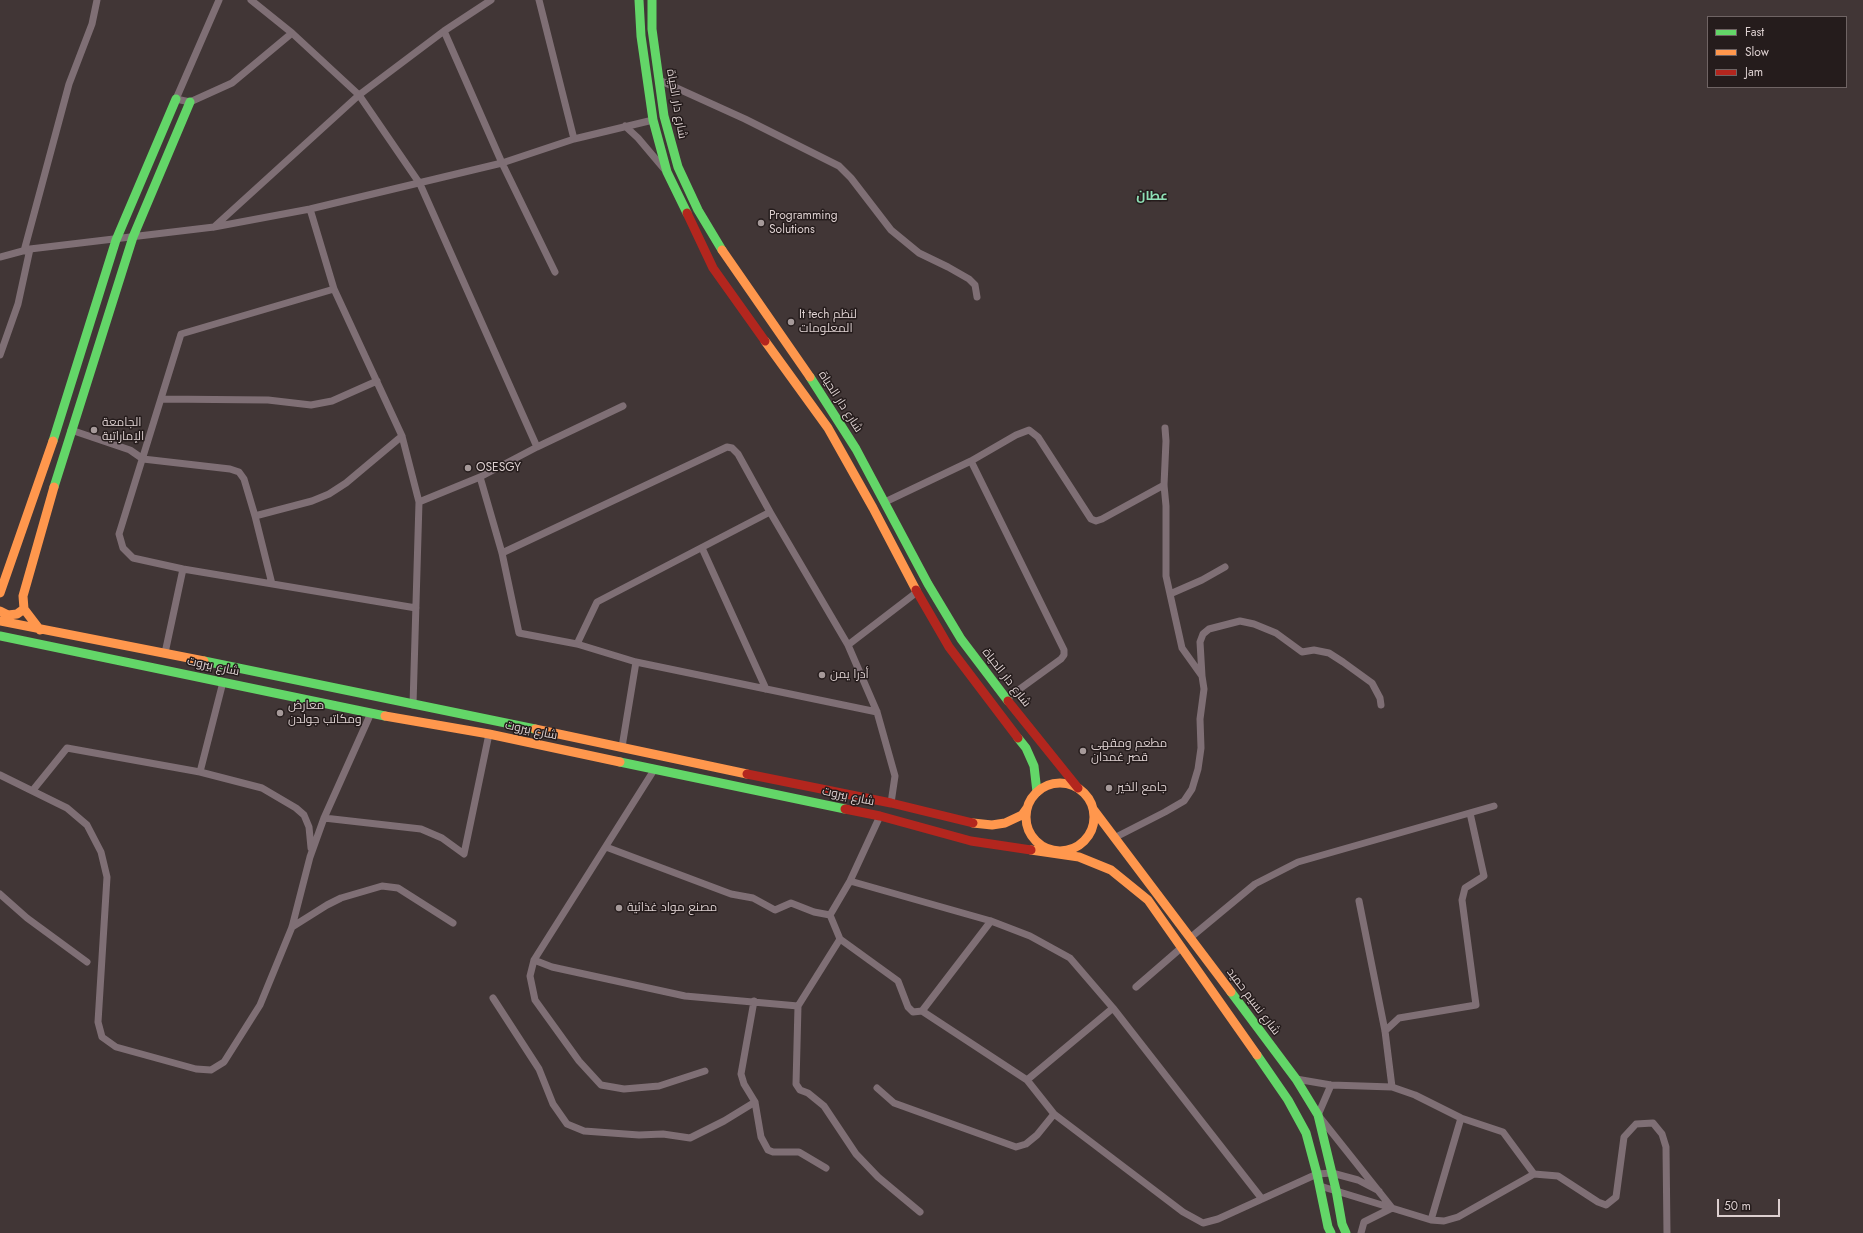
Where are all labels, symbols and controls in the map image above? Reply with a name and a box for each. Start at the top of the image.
legend [1707,16,1847,88]
text: Fast [1745,23,1764,41]
text: Slow [1745,43,1769,61]
text: Jam [1745,63,1763,81]
street label: شارع دار الحياة [663,68,689,140]
district label: عطان [1136,189,1168,205]
place label: Programming Solutions [769,209,838,237]
marker: Programming Solutions [756,218,766,228]
place label: It tech لنظم المعلومات [799,308,857,336]
marker: It tech لنظم المعلومات [786,317,796,327]
street label: شارع دار الحياة [815,369,865,435]
place label: الجامعة الإماراتية [102,416,144,444]
marker: الجامعة الإماراتية [89,425,99,435]
place label: OSESGY [476,461,521,475]
marker: OSESGY [463,463,473,473]
street label: شارع دار الحياة [979,646,1033,710]
street label: شارع بيروت [185,654,241,680]
place label: أدرا يمن [830,668,869,682]
marker: أدرا يمن [817,670,827,680]
place label: معارض ومكاتب جولدن [288,699,362,727]
marker: معارض ومكاتب جولدن [275,708,285,718]
street label: شارع بيروت [503,718,559,744]
place label: مطعم ومقهى قصر غمدان [1091,737,1167,765]
marker: مطعم ومقهى قصر غمدان [1078,746,1088,756]
place label: جامع الخير [1117,781,1167,795]
marker: جامع الخير [1104,783,1114,793]
street label: شارع بيروت [820,784,876,810]
place label: مصنع مواد غذائية [627,901,717,915]
marker: مصنع مواد غذائية [614,903,624,913]
street label: شارع نسيم حميد [1223,966,1283,1038]
scale bar [1719,1191,1782,1217]
text: 50 m [1724,1197,1751,1215]

